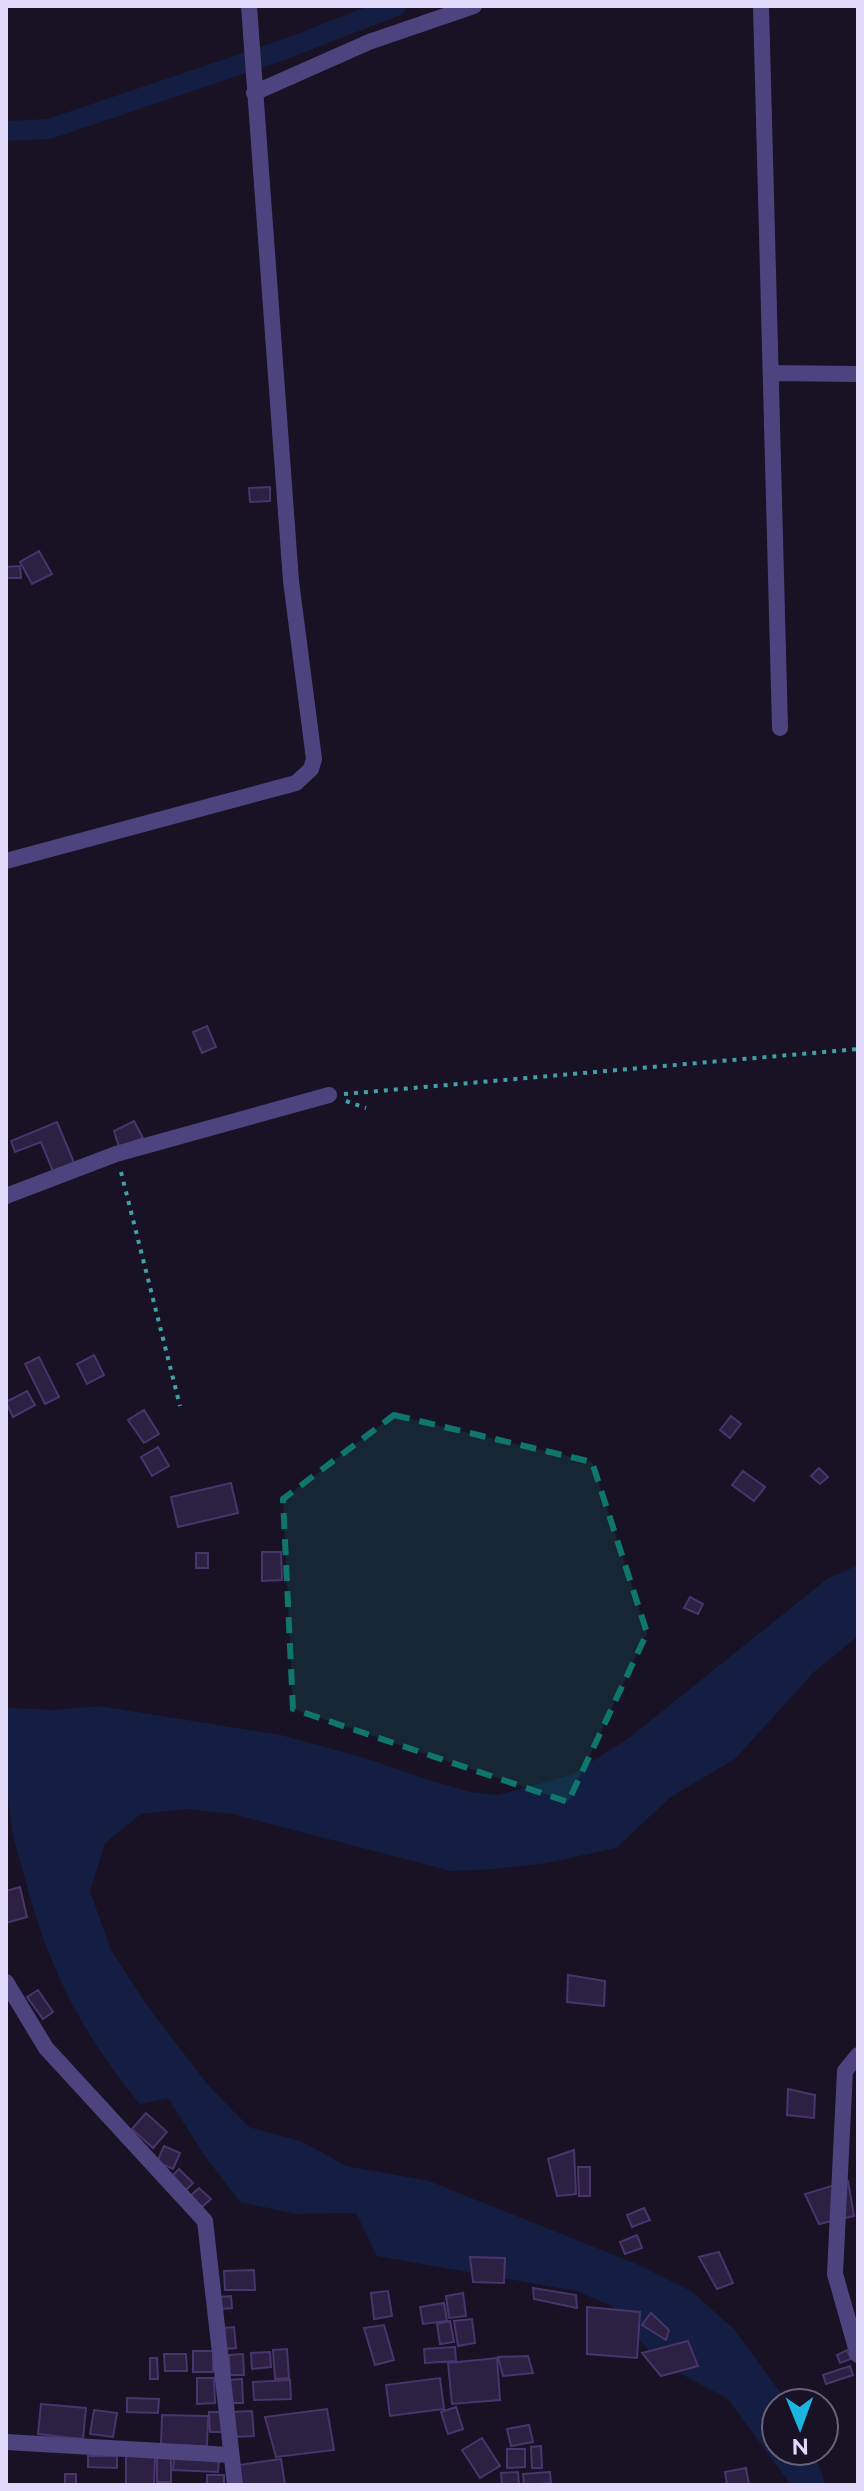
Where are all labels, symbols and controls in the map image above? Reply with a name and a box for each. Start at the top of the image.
north arrow [760,2387,840,2467]
text: N [792,2434,809,2460]

